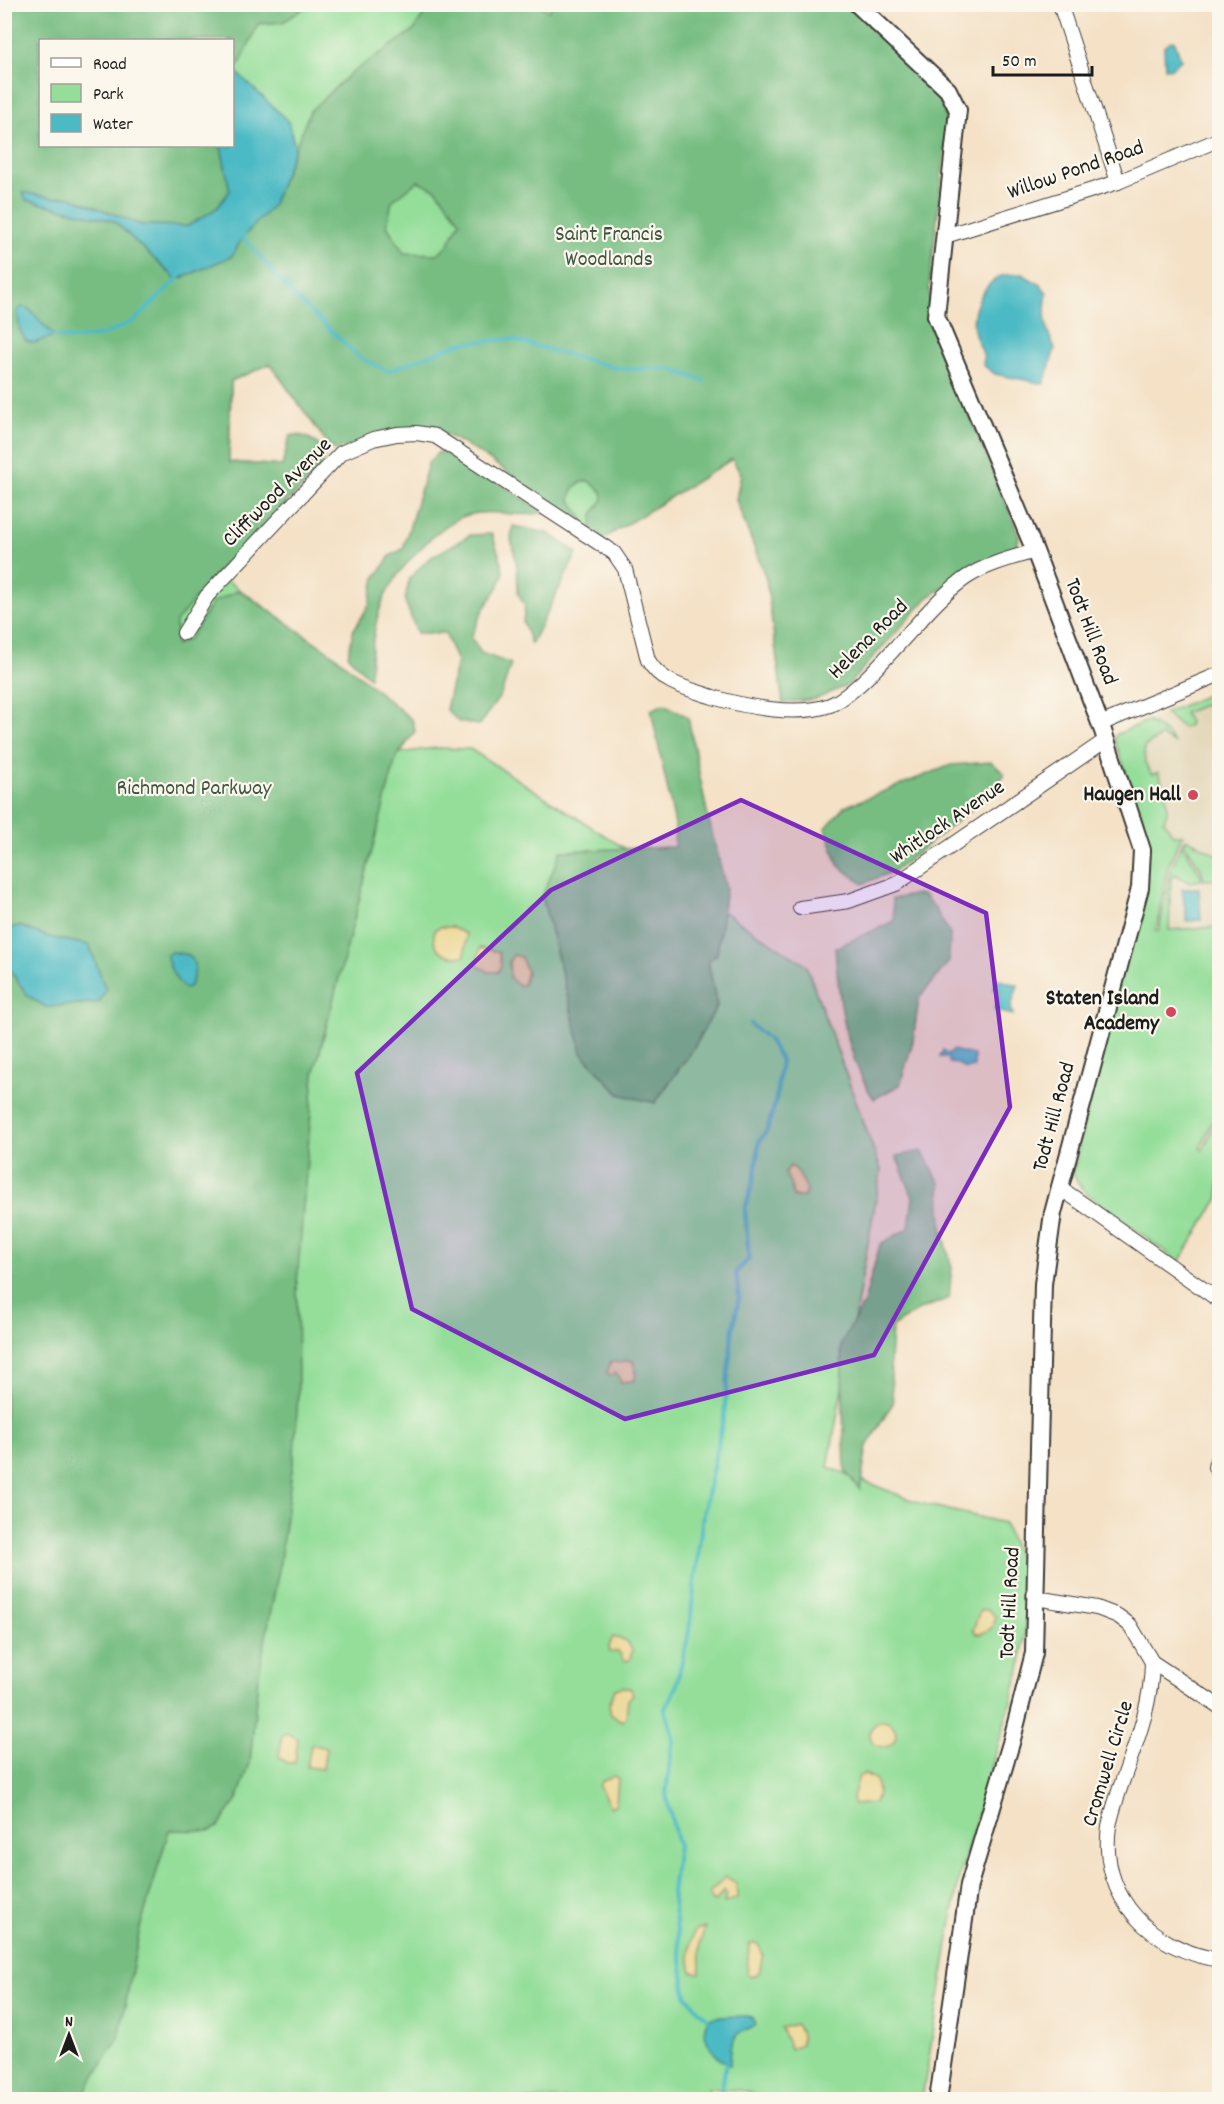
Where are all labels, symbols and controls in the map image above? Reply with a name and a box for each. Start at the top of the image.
legend [39,39,234,147]
scale bar [993,39,1092,77]
text: 50 m [1002,50,1037,75]
text: Road [93,53,127,78]
text: Park [93,83,124,108]
text: Water [93,113,133,138]
street label: Willow Pond Road [1004,133,1148,209]
park label: Saint Francis Woodlands [555,220,663,276]
street label: Cliffwood Avenue [216,431,340,555]
street label: Todt Hill Road [1055,574,1125,690]
street label: Helena Road [822,593,916,687]
street label: Whitlock Avenue [884,773,1012,873]
park label: Richmond Parkway [117,774,273,805]
place label: Haugen Hall [1083,780,1182,811]
marker: Haugen Hall [1186,788,1200,802]
place label: Staten Island Academy [1046,984,1160,1040]
marker: Staten Island Academy [1164,1005,1178,1019]
street label: Todt Hill Road [1026,1059,1084,1175]
street label: Todt Hill Road [993,1546,1029,1660]
street label: Cromwell Circle [1075,1697,1143,1831]
north arrow [39,2005,99,2065]
text: N [65,2011,73,2034]

